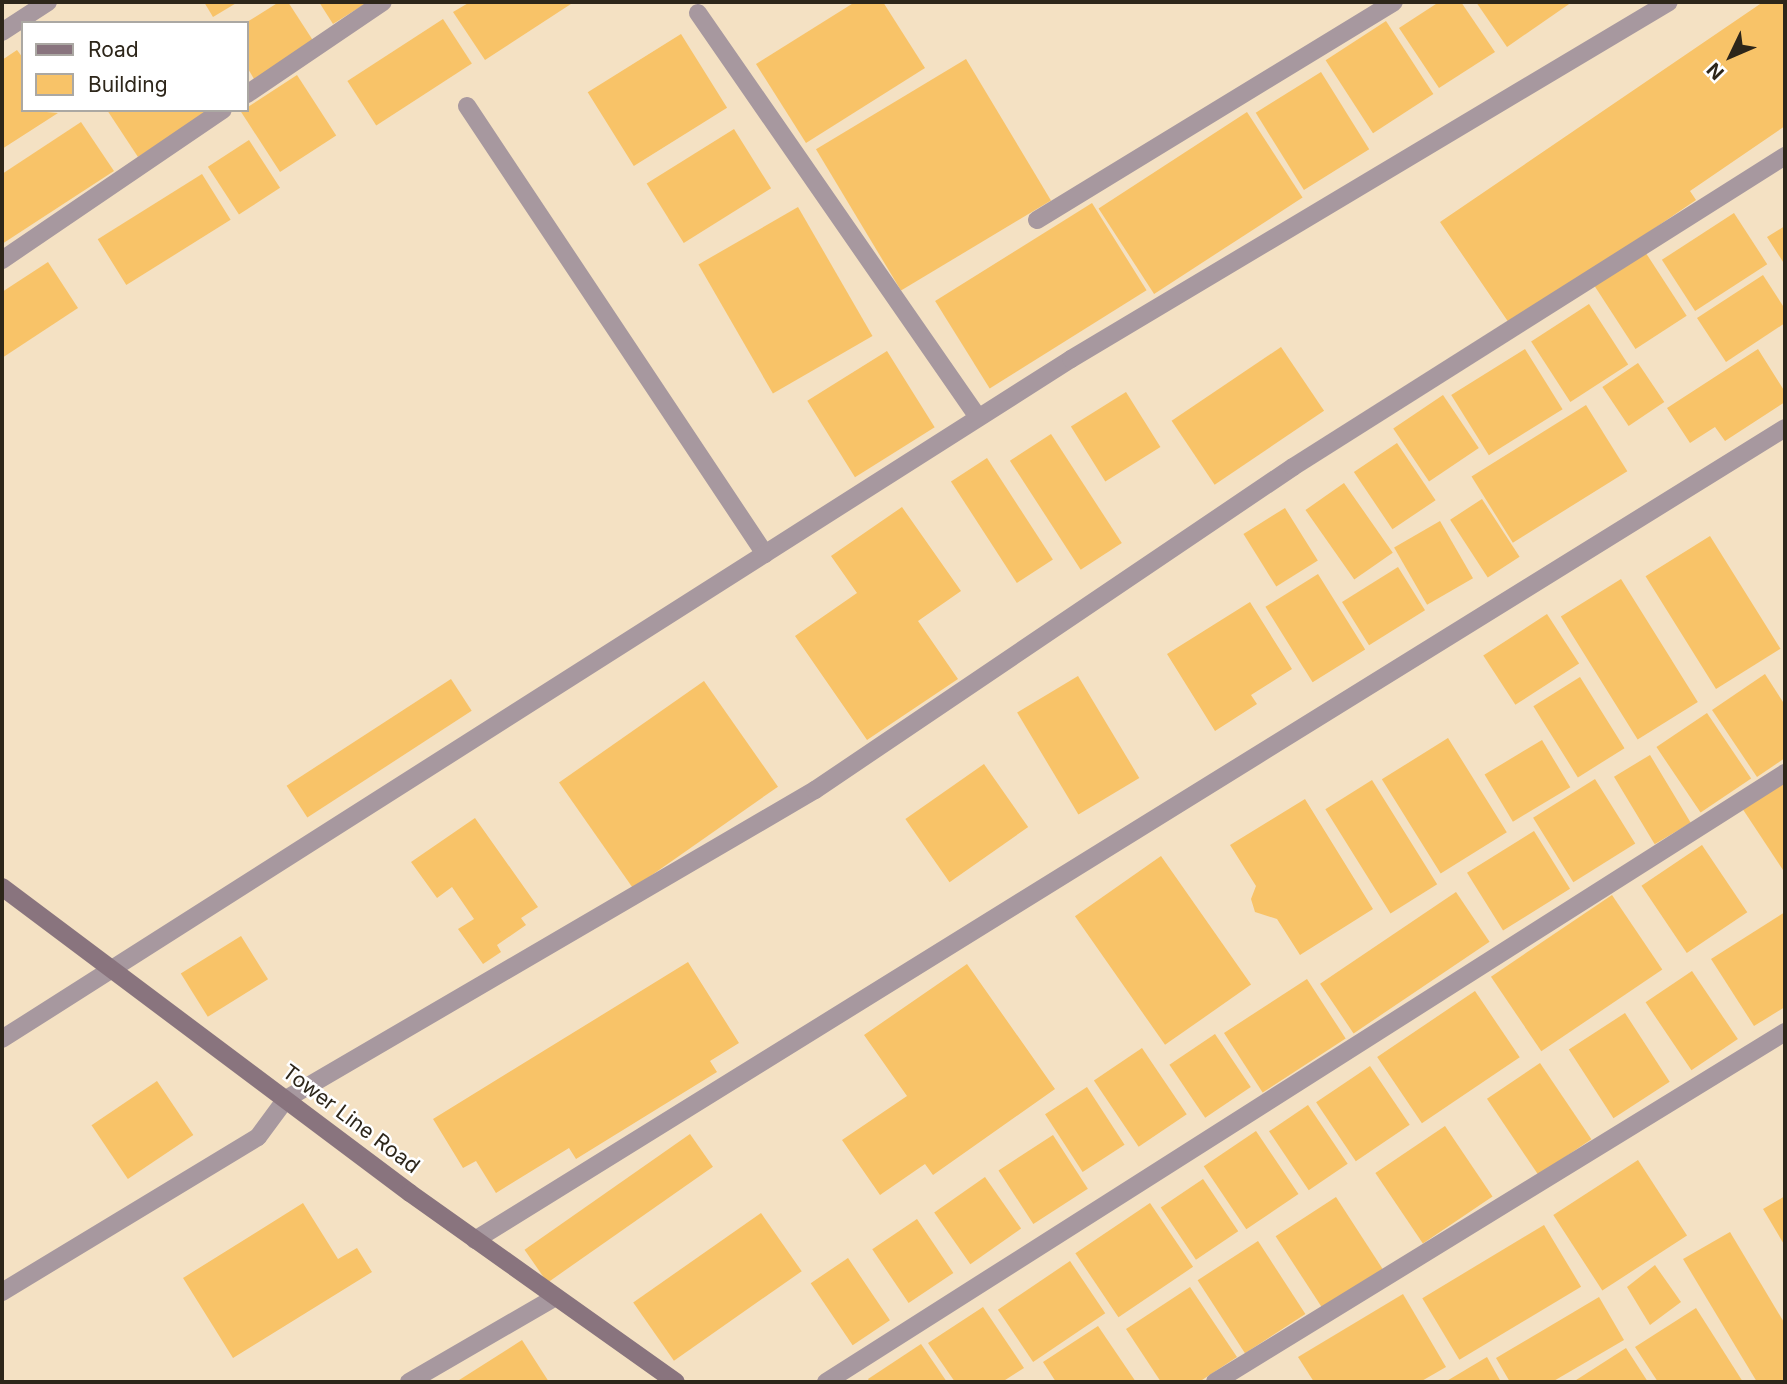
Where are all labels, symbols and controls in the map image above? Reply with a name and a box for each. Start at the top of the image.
legend [21,21,248,112]
north arrow [1696,21,1766,91]
text: Road [88,37,139,62]
text: N [1702,58,1729,84]
text: Building [88,72,168,97]
street label: Tower Line Road [277,1059,425,1179]

